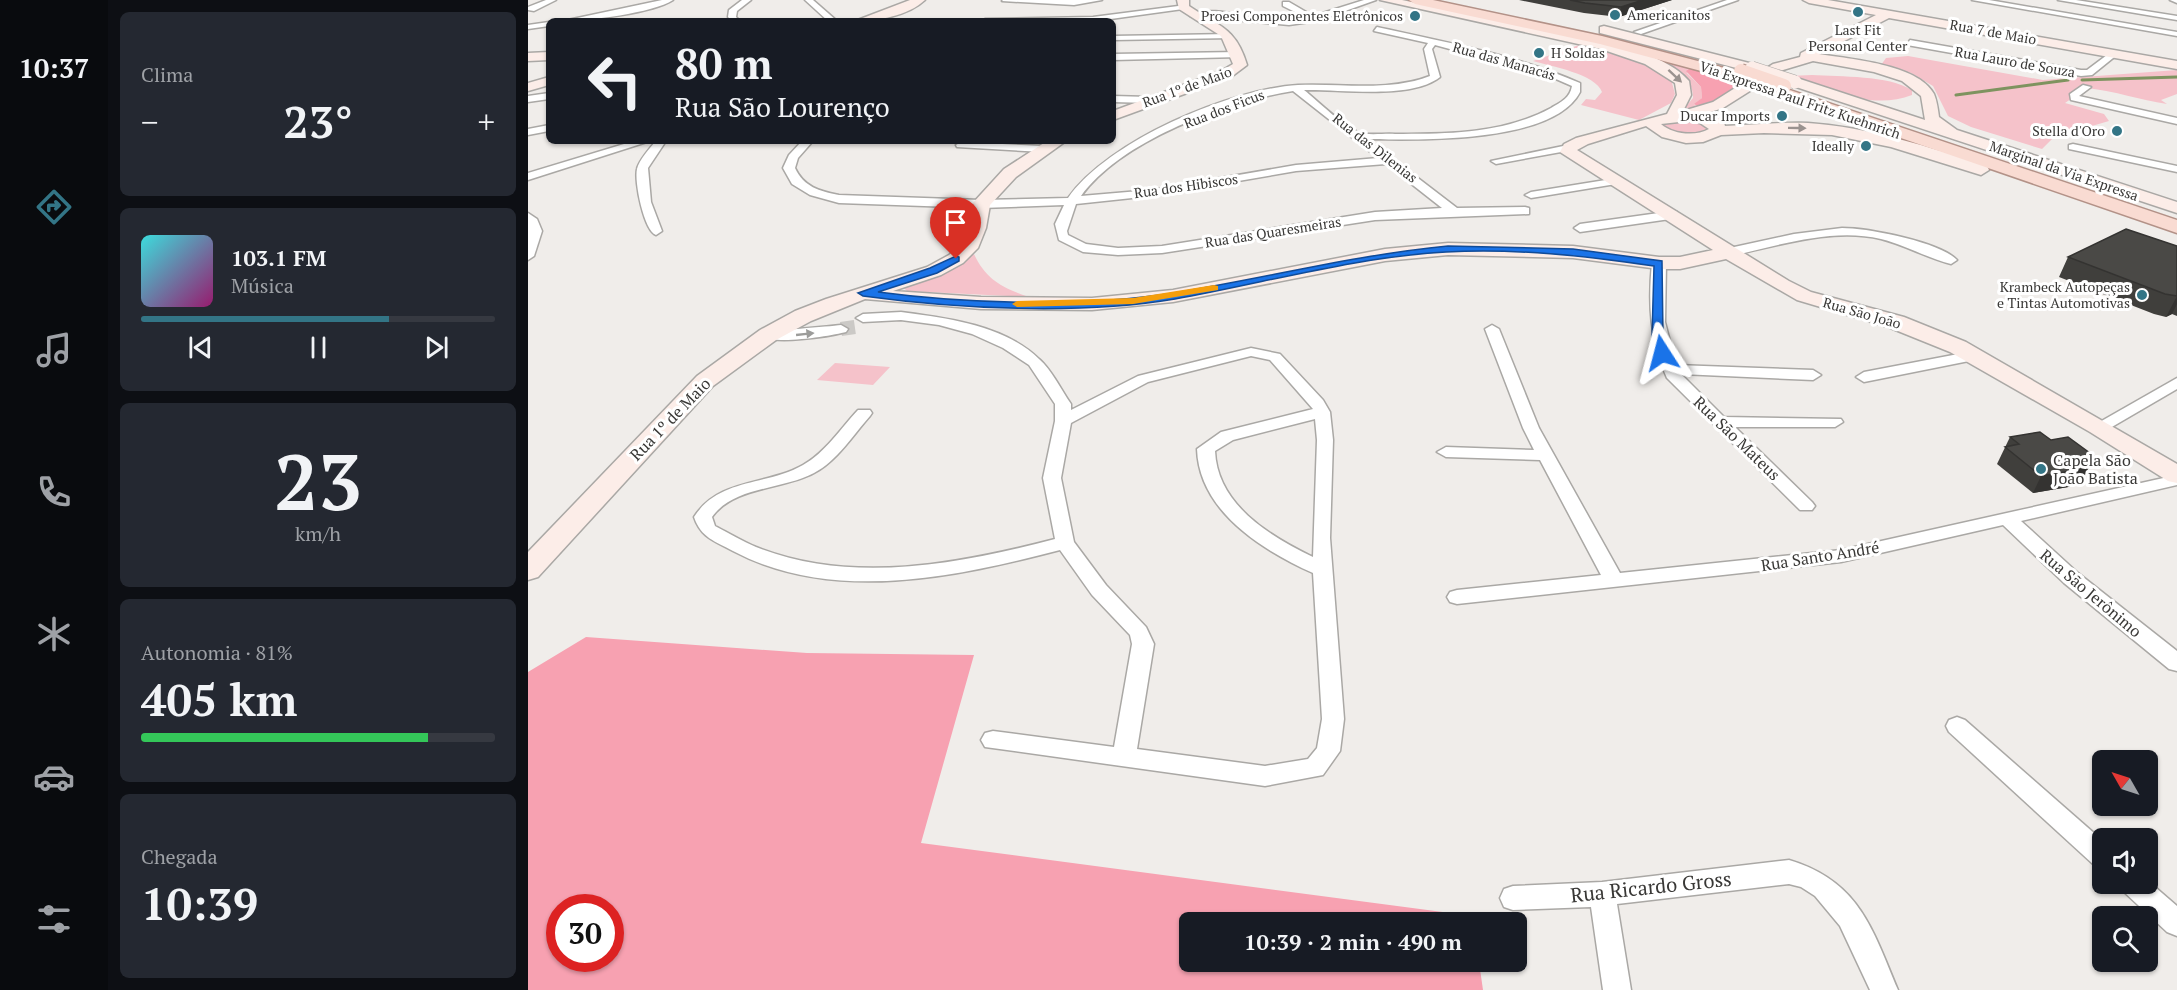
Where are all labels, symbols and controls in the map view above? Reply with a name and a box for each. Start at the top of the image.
place label: Americanitos [1627,5,1710,24]
marker: Last Fit Personal Center [1851,5,1865,19]
place label: Proesi Componentes Eletrônicos [1201,6,1403,25]
marker: Americanitos [1608,8,1622,22]
marker: Proesi Componentes Eletrônicos [1408,9,1422,23]
street label: Rua 7 de Maio [1948,15,2038,49]
place label: Last Fit Personal Center [1809,20,1908,55]
text: 80 m [675,35,773,91]
street label: Rua das Manacás [1451,37,1558,84]
icon: left [576,42,654,120]
street label: Rua Lauro de Souza [1953,42,2077,81]
place label: H Soldas [1551,43,1605,62]
marker: H Soldas [1532,46,1546,60]
text: 10:37 [19,50,89,86]
street label: Via Expressa Paul Fritz Kuehnrich [1697,56,1903,143]
text: Clima [141,61,193,88]
street label: Rua 1º de Maio [1140,61,1234,111]
one-way arrow [1667,69,1682,82]
street label: Rua dos Ficus [1181,84,1267,133]
text: Rua São Lourenço [675,89,890,125]
text: 23° [283,91,353,151]
text: − [141,100,159,143]
text: + [477,100,495,143]
place label: Ducar Imports [1680,106,1770,125]
street label: Rua das Dilenias [1329,108,1422,187]
marker: Ducar Imports [1775,109,1789,123]
place label: Stella d'Oro [2032,121,2105,140]
one-way arrow [1787,123,1806,133]
marker: Stella d'Oro [2110,124,2124,138]
place label: Ideally [1812,136,1855,155]
street label: Marginal da Via Expressa [1987,136,2141,205]
marker: Ideally [1859,139,1873,153]
street label: Rua dos Hibiscos [1133,169,1239,202]
icon: directions [33,186,75,228]
pin [930,197,981,259]
icon: arrive [939,206,972,239]
street label: Rua das Quaresmeiras [1204,211,1342,252]
text: 103.1 FM [231,243,326,272]
text: Música [231,272,294,299]
place label: Krambeck Autopeças e Tintas Automotivas [1997,277,2130,312]
marker: Krambeck Autopeças e Tintas Automotivas [2135,288,2149,302]
street label: Rua São João [1821,292,1904,333]
position arrow [1630,321,1694,385]
icon: music [33,329,75,371]
one-way arrow [795,329,814,339]
icon: previous [184,331,217,364]
icon: pause [302,331,335,364]
icon: next [420,331,453,364]
street label: Rua 1º de Maio [625,373,715,465]
street label: Rua São Mateus [1689,391,1785,485]
text: 23 [274,429,362,532]
place label: Capela São João Batista [2053,449,2138,489]
marker: Capela São João Batista [2034,462,2048,476]
icon: phone [33,471,75,513]
text: km/h [295,520,341,547]
street label: Rua Santo André [1759,536,1881,576]
street label: Rua São Jerônimo [2036,544,2147,642]
icon: climate [33,613,75,655]
text: Autonomia · 81% [141,639,293,666]
text: 405 km [141,669,297,729]
north arrow [2092,750,2158,816]
map controls [2092,750,2158,972]
icon: car [33,756,75,798]
button: sound [2092,828,2158,894]
text: Chegada [141,843,218,870]
street label: Rua Ricardo Gross [1569,865,1733,908]
text: 10:39 [141,873,258,933]
speed limit sign: 30 [546,894,624,972]
icon: filters [33,898,75,940]
button: search [2092,906,2158,972]
text: 10:39 · 2 min · 490 m [1244,927,1462,956]

